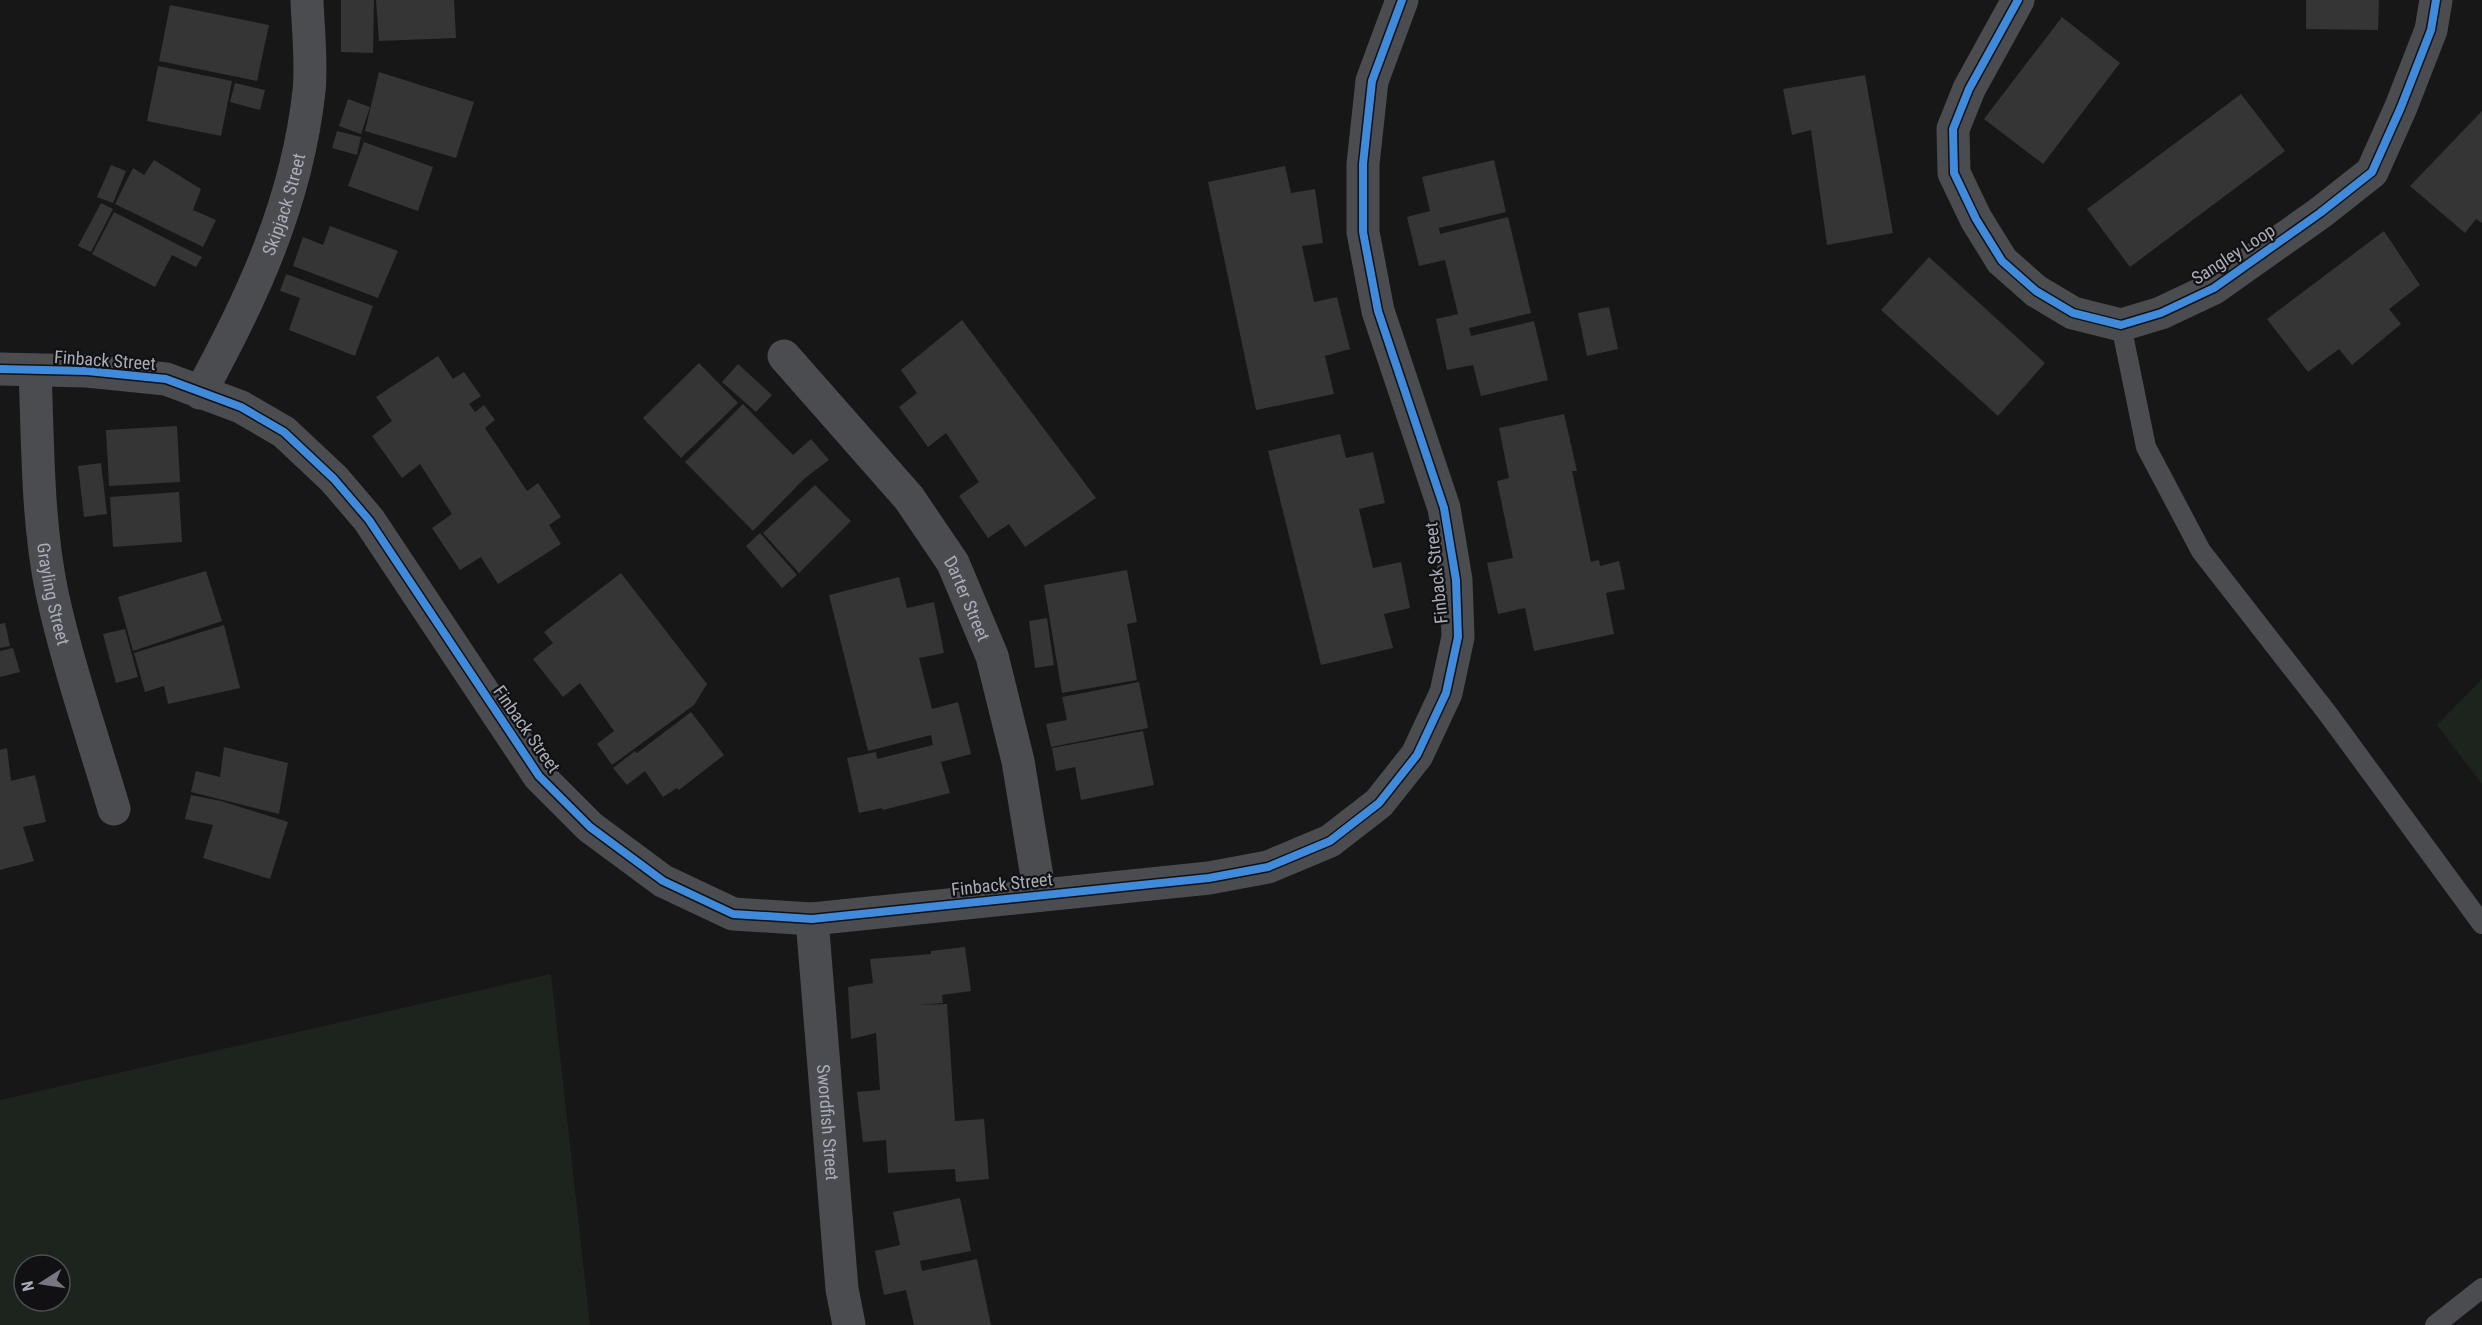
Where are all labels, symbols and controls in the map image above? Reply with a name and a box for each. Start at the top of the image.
street label: Skipjack Street [257,151,309,258]
street label: Sangley Loop [2187,219,2279,289]
street label: Finback Street [54,346,156,374]
street label: Finback Street [1420,521,1452,625]
street label: Grayling Street [34,541,75,647]
street label: Darter Street [940,551,995,644]
street label: Finback Street [489,681,565,777]
street label: Finback Street [950,868,1054,900]
street label: Swordfish Street [813,1063,844,1181]
north arrow [12,1253,72,1313]
text: N [18,1279,38,1293]

